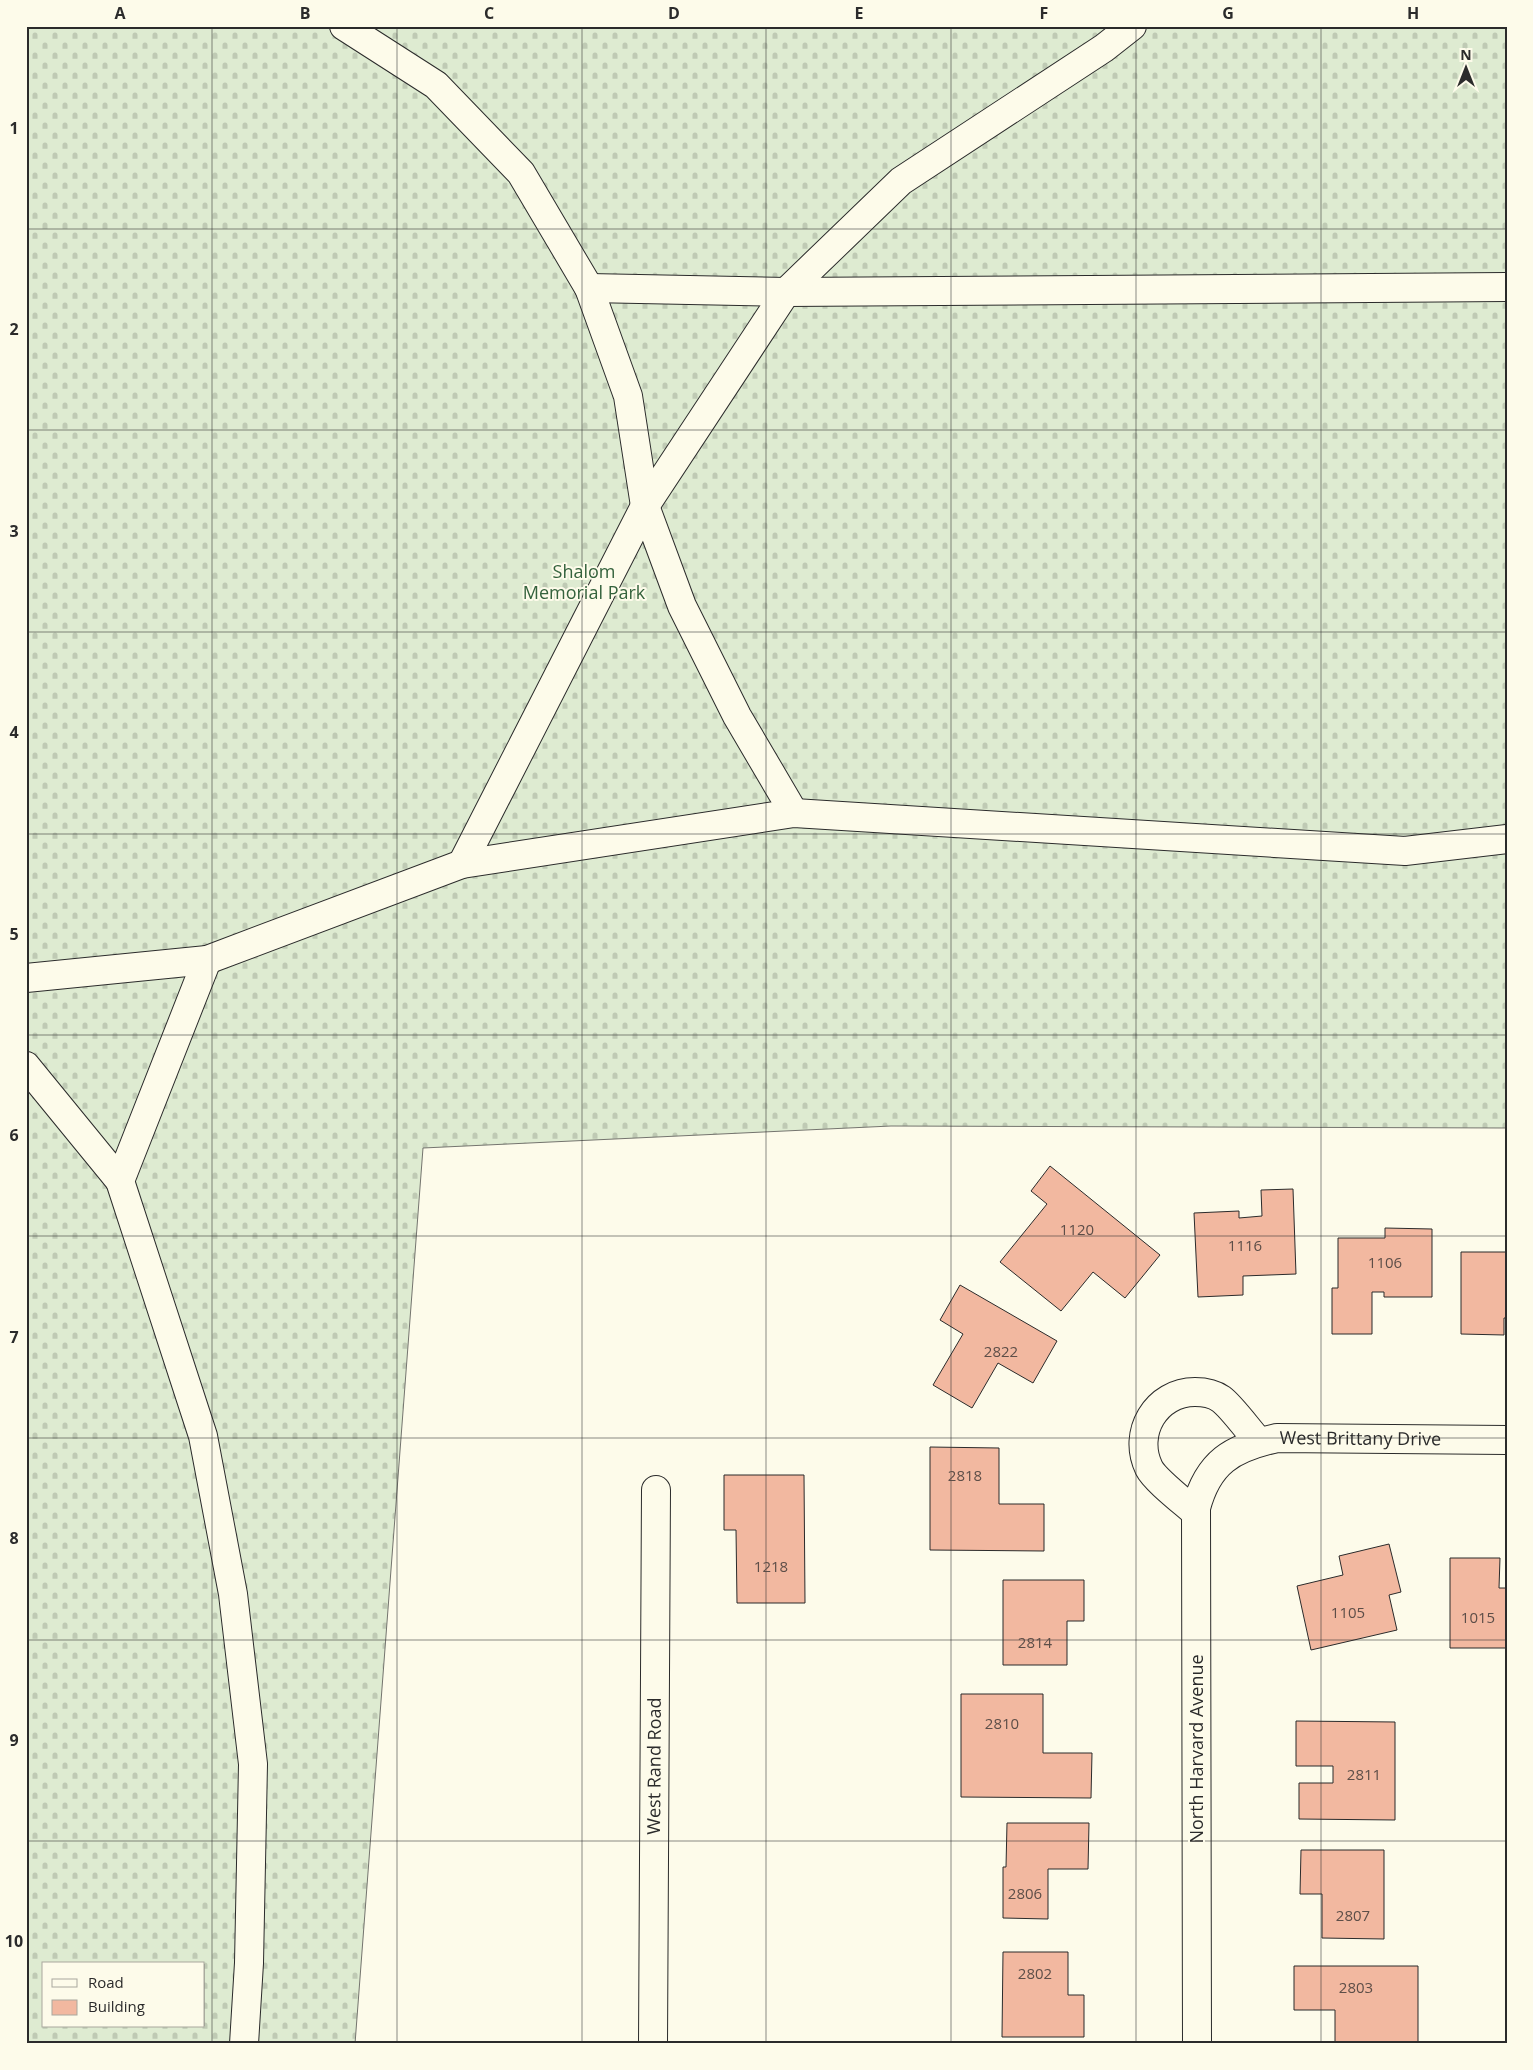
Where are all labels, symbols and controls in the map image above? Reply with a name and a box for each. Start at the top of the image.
text: A [114,2,126,24]
text: B [300,2,310,24]
text: C [484,2,494,24]
text: D [668,2,680,24]
text: E [855,2,864,24]
text: F [1040,2,1048,24]
text: G [1222,2,1234,24]
text: H [1407,2,1419,24]
north arrow [1440,42,1490,92]
text: N [1460,45,1472,64]
text: 1 [9,117,19,139]
text: 2 [9,318,19,340]
text: 3 [9,520,19,542]
park label: Shalom Memorial Park [523,559,646,604]
text: 4 [9,721,19,743]
text: 5 [9,923,19,945]
text: 6 [9,1124,19,1146]
house number: 1120 [1060,1219,1094,1239]
house number: 1116 [1228,1235,1262,1255]
house number: 1106 [1368,1252,1402,1272]
text: 7 [9,1326,19,1348]
house number: 2822 [984,1341,1018,1361]
street label: West Brittany Drive [1279,1425,1441,1450]
house number: 2818 [948,1465,982,1485]
text: 8 [9,1527,19,1549]
house number: 1218 [754,1556,788,1576]
house number: 1105 [1331,1602,1365,1622]
house number: 1015 [1461,1607,1495,1627]
house number: 2814 [1018,1632,1053,1652]
street label: North Harvard Avenue [1184,1654,1208,1844]
street label: West Rand Road [641,1697,666,1835]
house number: 2810 [985,1713,1019,1733]
text: 9 [9,1729,19,1751]
house number: 2811 [1347,1764,1381,1784]
house number: 2806 [1008,1883,1042,1903]
house number: 2807 [1336,1905,1370,1925]
text: 10 [5,1930,23,1952]
legend [42,1962,205,2028]
house number: 2802 [1018,1963,1052,1983]
text: Road [88,1972,124,1992]
house number: 2803 [1339,1977,1373,1997]
text: Building [88,1996,145,2016]

